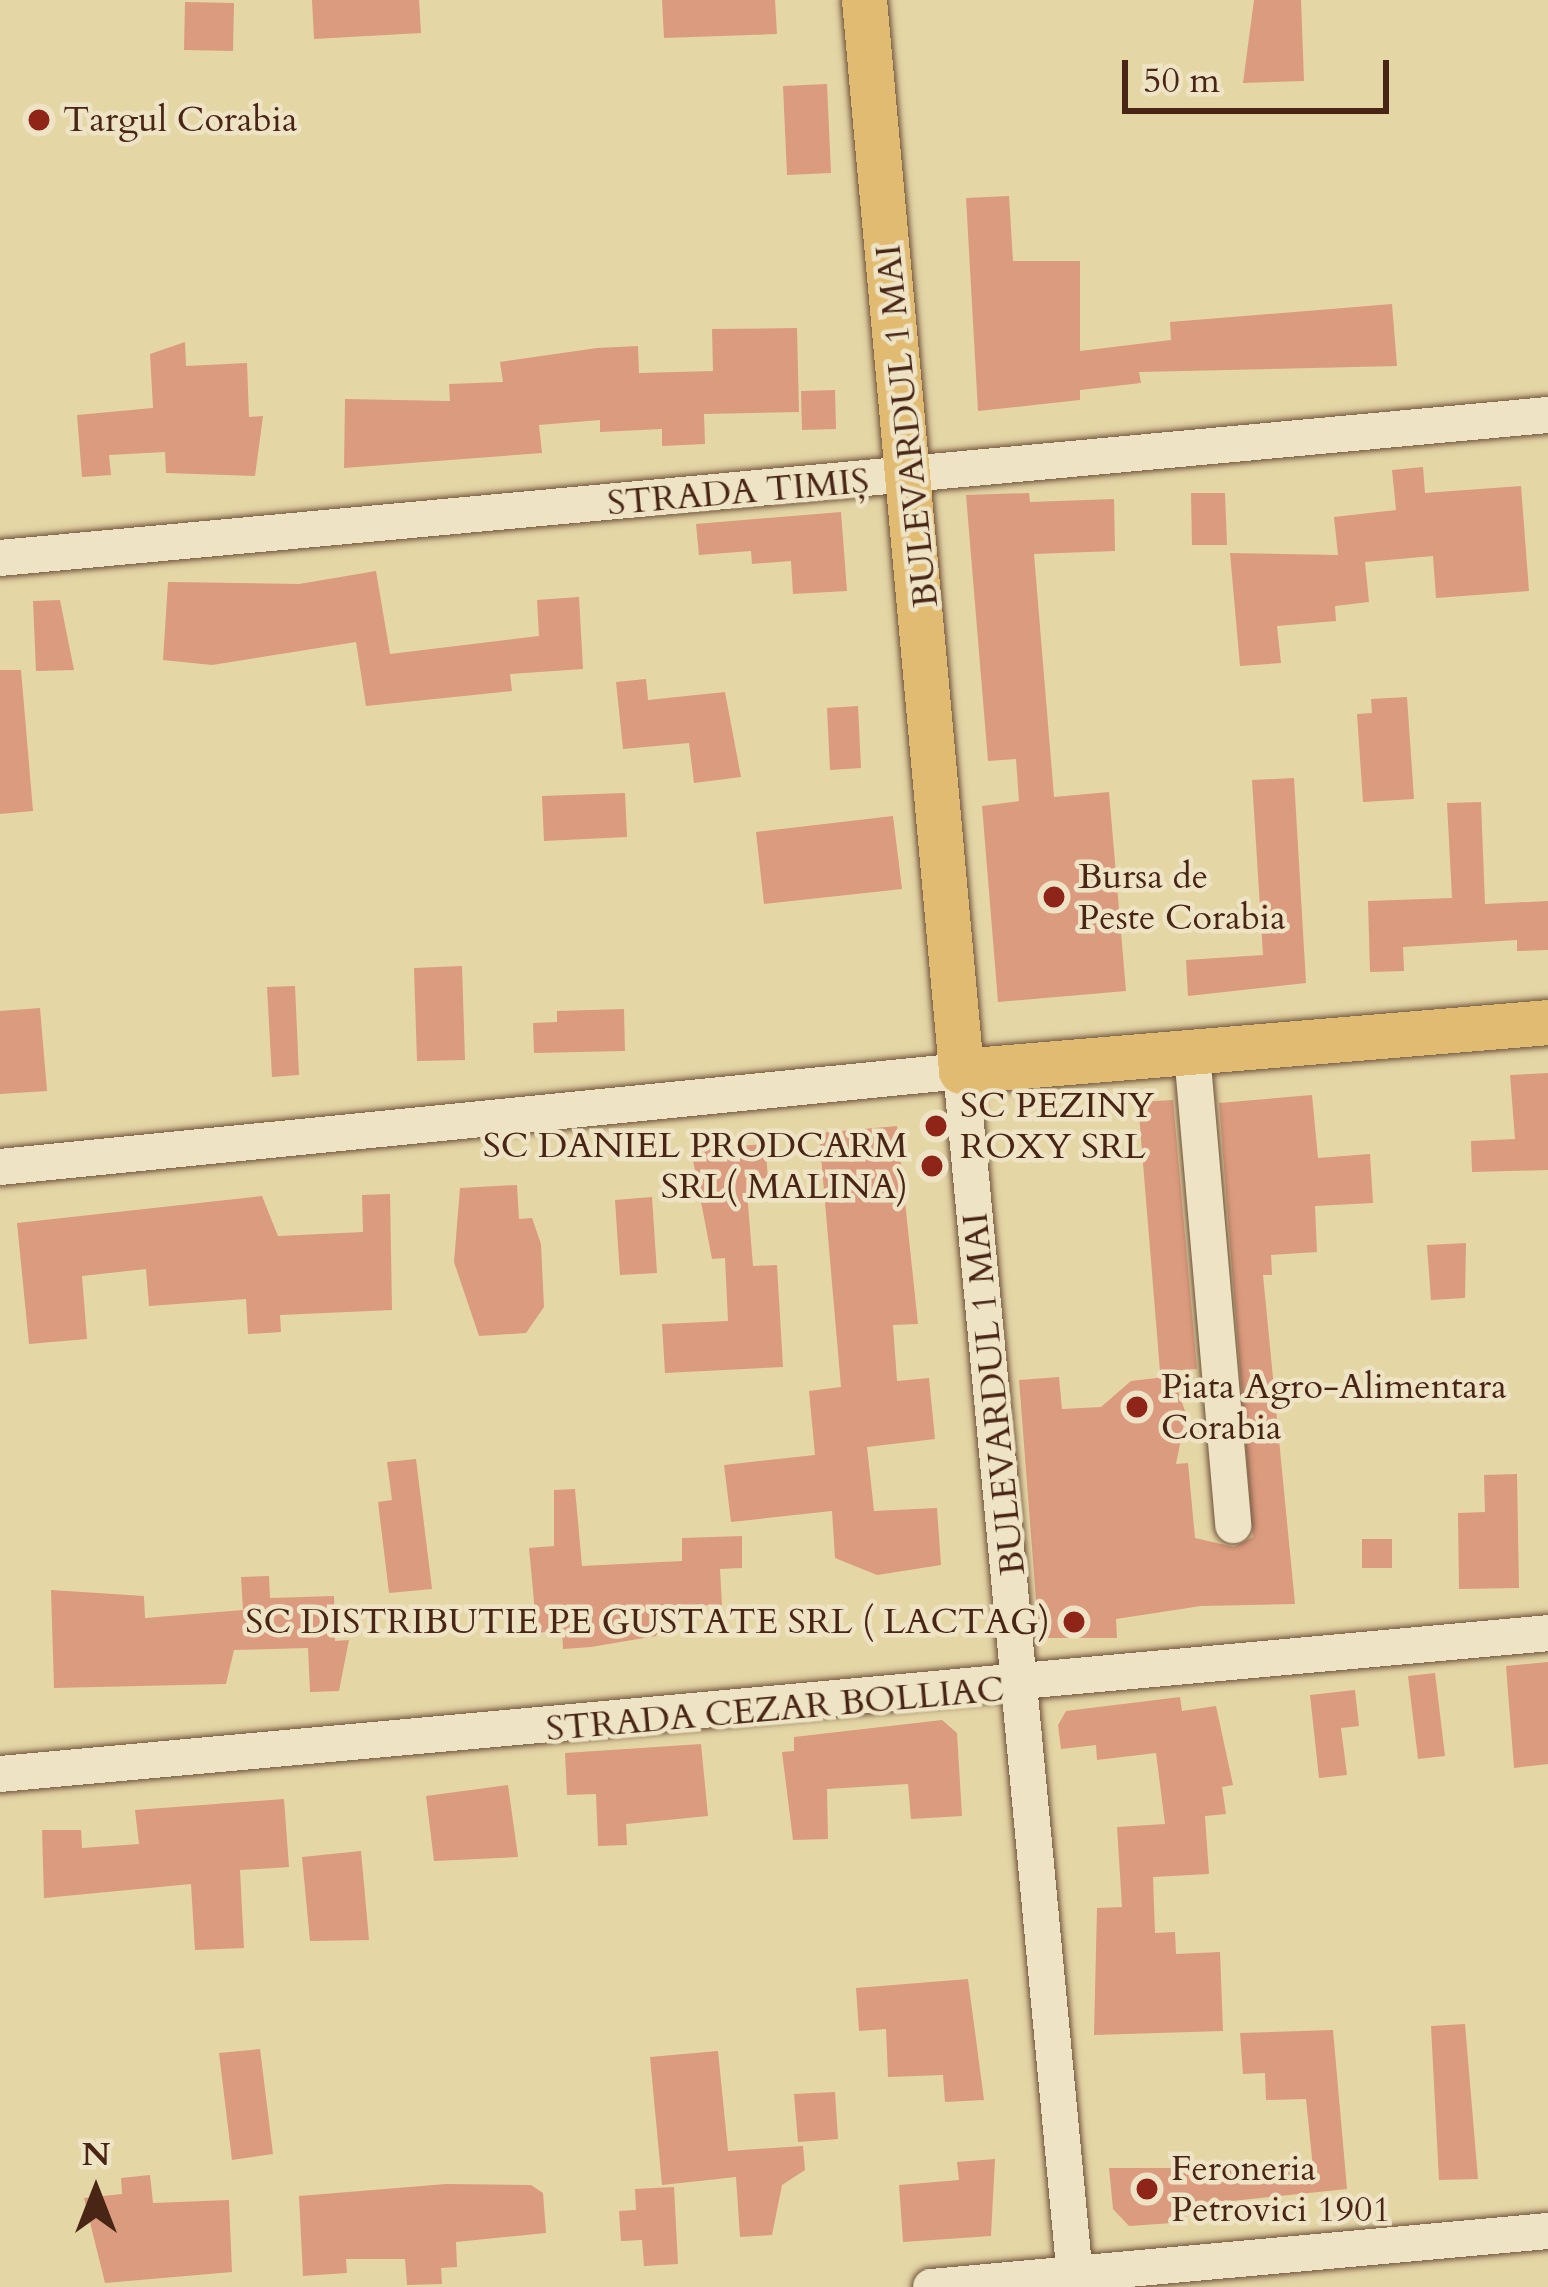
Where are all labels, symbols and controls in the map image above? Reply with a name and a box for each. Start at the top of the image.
scale bar [1128,36,1395,110]
text: 50 m [1143,56,1220,105]
place label: Targul Corabia [63,98,298,142]
marker: Targul Corabia [26,107,52,133]
street label: BULEVARDUL 1 MAI [866,242,948,610]
street label: STRADA TIMIȘ [605,459,871,525]
place label: Bursa de Peste Corabia [1078,854,1286,939]
marker: Bursa de Peste Corabia [1041,884,1067,910]
place label: SC PEZINY ROXY SRL [960,1083,1154,1168]
marker: SC PEZINY ROXY SRL [923,1113,949,1139]
place label: SC DANIEL PRODCARM SRL( MALINA) [483,1123,908,1208]
marker: SC DANIEL PRODCARM SRL( MALINA) [919,1153,945,1179]
street label: BULEVARDUL 1 MAI [953,1210,1035,1578]
place label: Piata Agro-Alimentara Corabia [1161,1364,1507,1449]
marker: Piata Agro-Alimentara Corabia [1124,1394,1150,1420]
place label: SC DISTRIBUTIE PE GUSTATE SRL ( LACTAG) [245,1600,1050,1644]
marker: SC DISTRIBUTIE PE GUSTATE SRL ( LACTAG) [1061,1609,1087,1635]
street label: STRADA CEZAR BOLLIAC [544,1667,1006,1751]
north arrow [36,2131,156,2251]
text: N [82,2132,110,2177]
place label: Feroneria Petrovici 1901 [1171,2146,1391,2231]
marker: Feroneria Petrovici 1901 [1134,2176,1160,2202]

